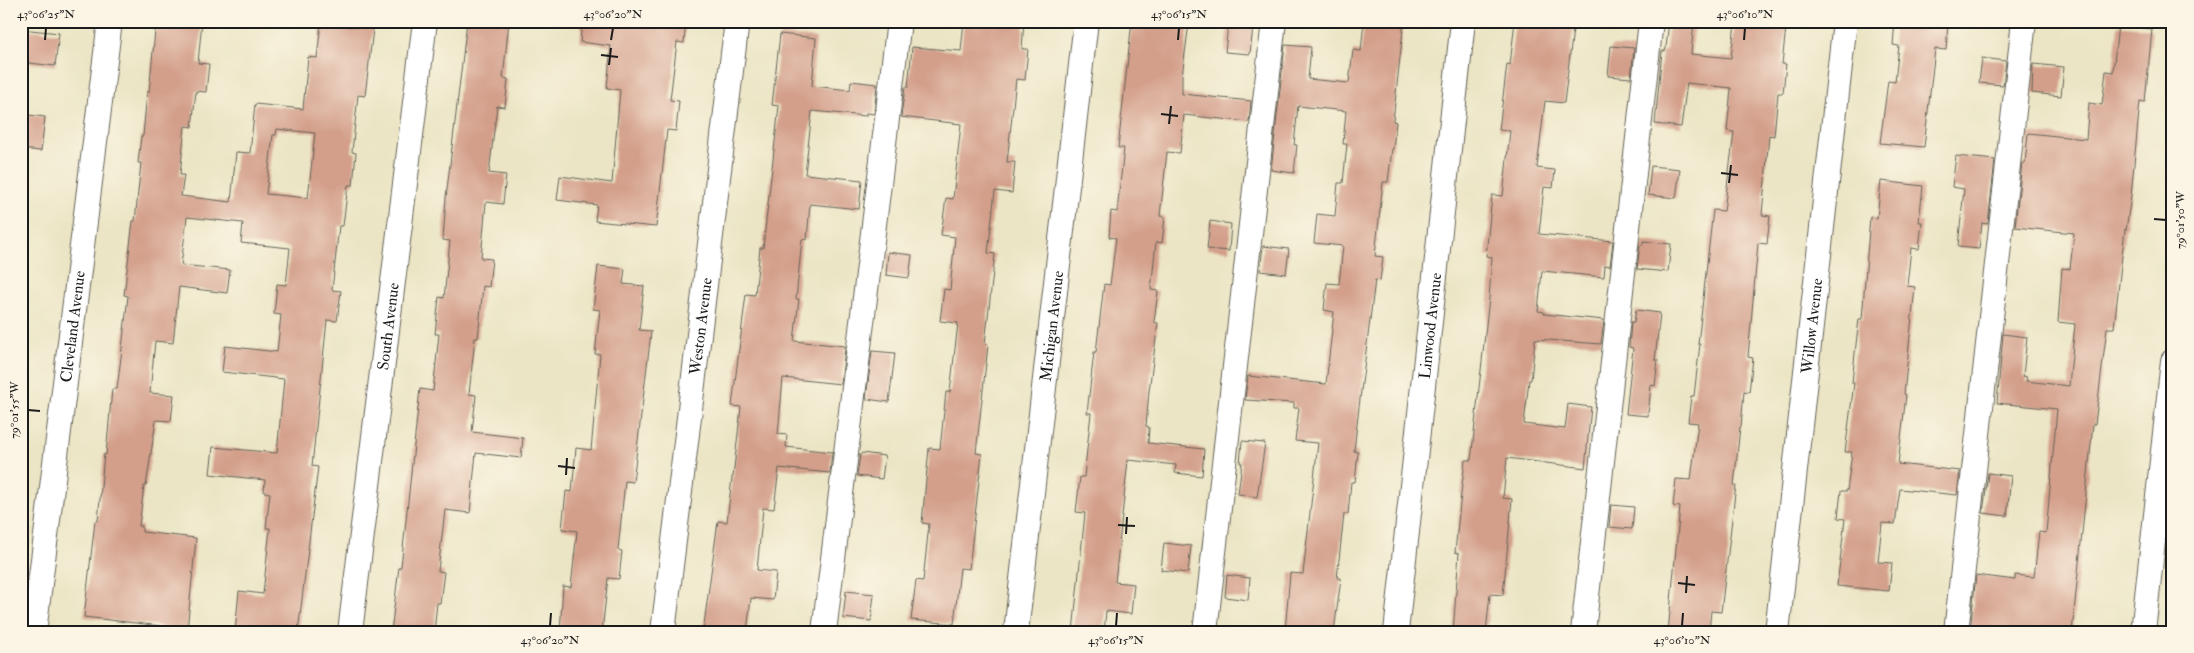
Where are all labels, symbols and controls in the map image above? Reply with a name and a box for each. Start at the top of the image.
text: 43°06'25"N [17,7,75,22]
text: 43°06'20"N [584,7,643,22]
text: 43°06'15"N [1151,7,1207,22]
text: 43°06'10"N [1717,7,1774,22]
text: 79°01'50"W [2173,190,2188,249]
street label: Cleveland Avenue [56,269,90,384]
street label: Michigan Avenue [1036,269,1068,383]
street label: Linwood Avenue [1415,272,1446,380]
street label: Weston Avenue [685,276,717,377]
street label: Willow Avenue [1797,277,1827,376]
street label: South Avenue [373,281,404,371]
text: 79°01'55"W [7,381,22,439]
text: 43°06'20"N [521,633,580,648]
text: 43°06'15"N [1088,633,1144,648]
text: 43°06'10"N [1654,633,1711,648]

